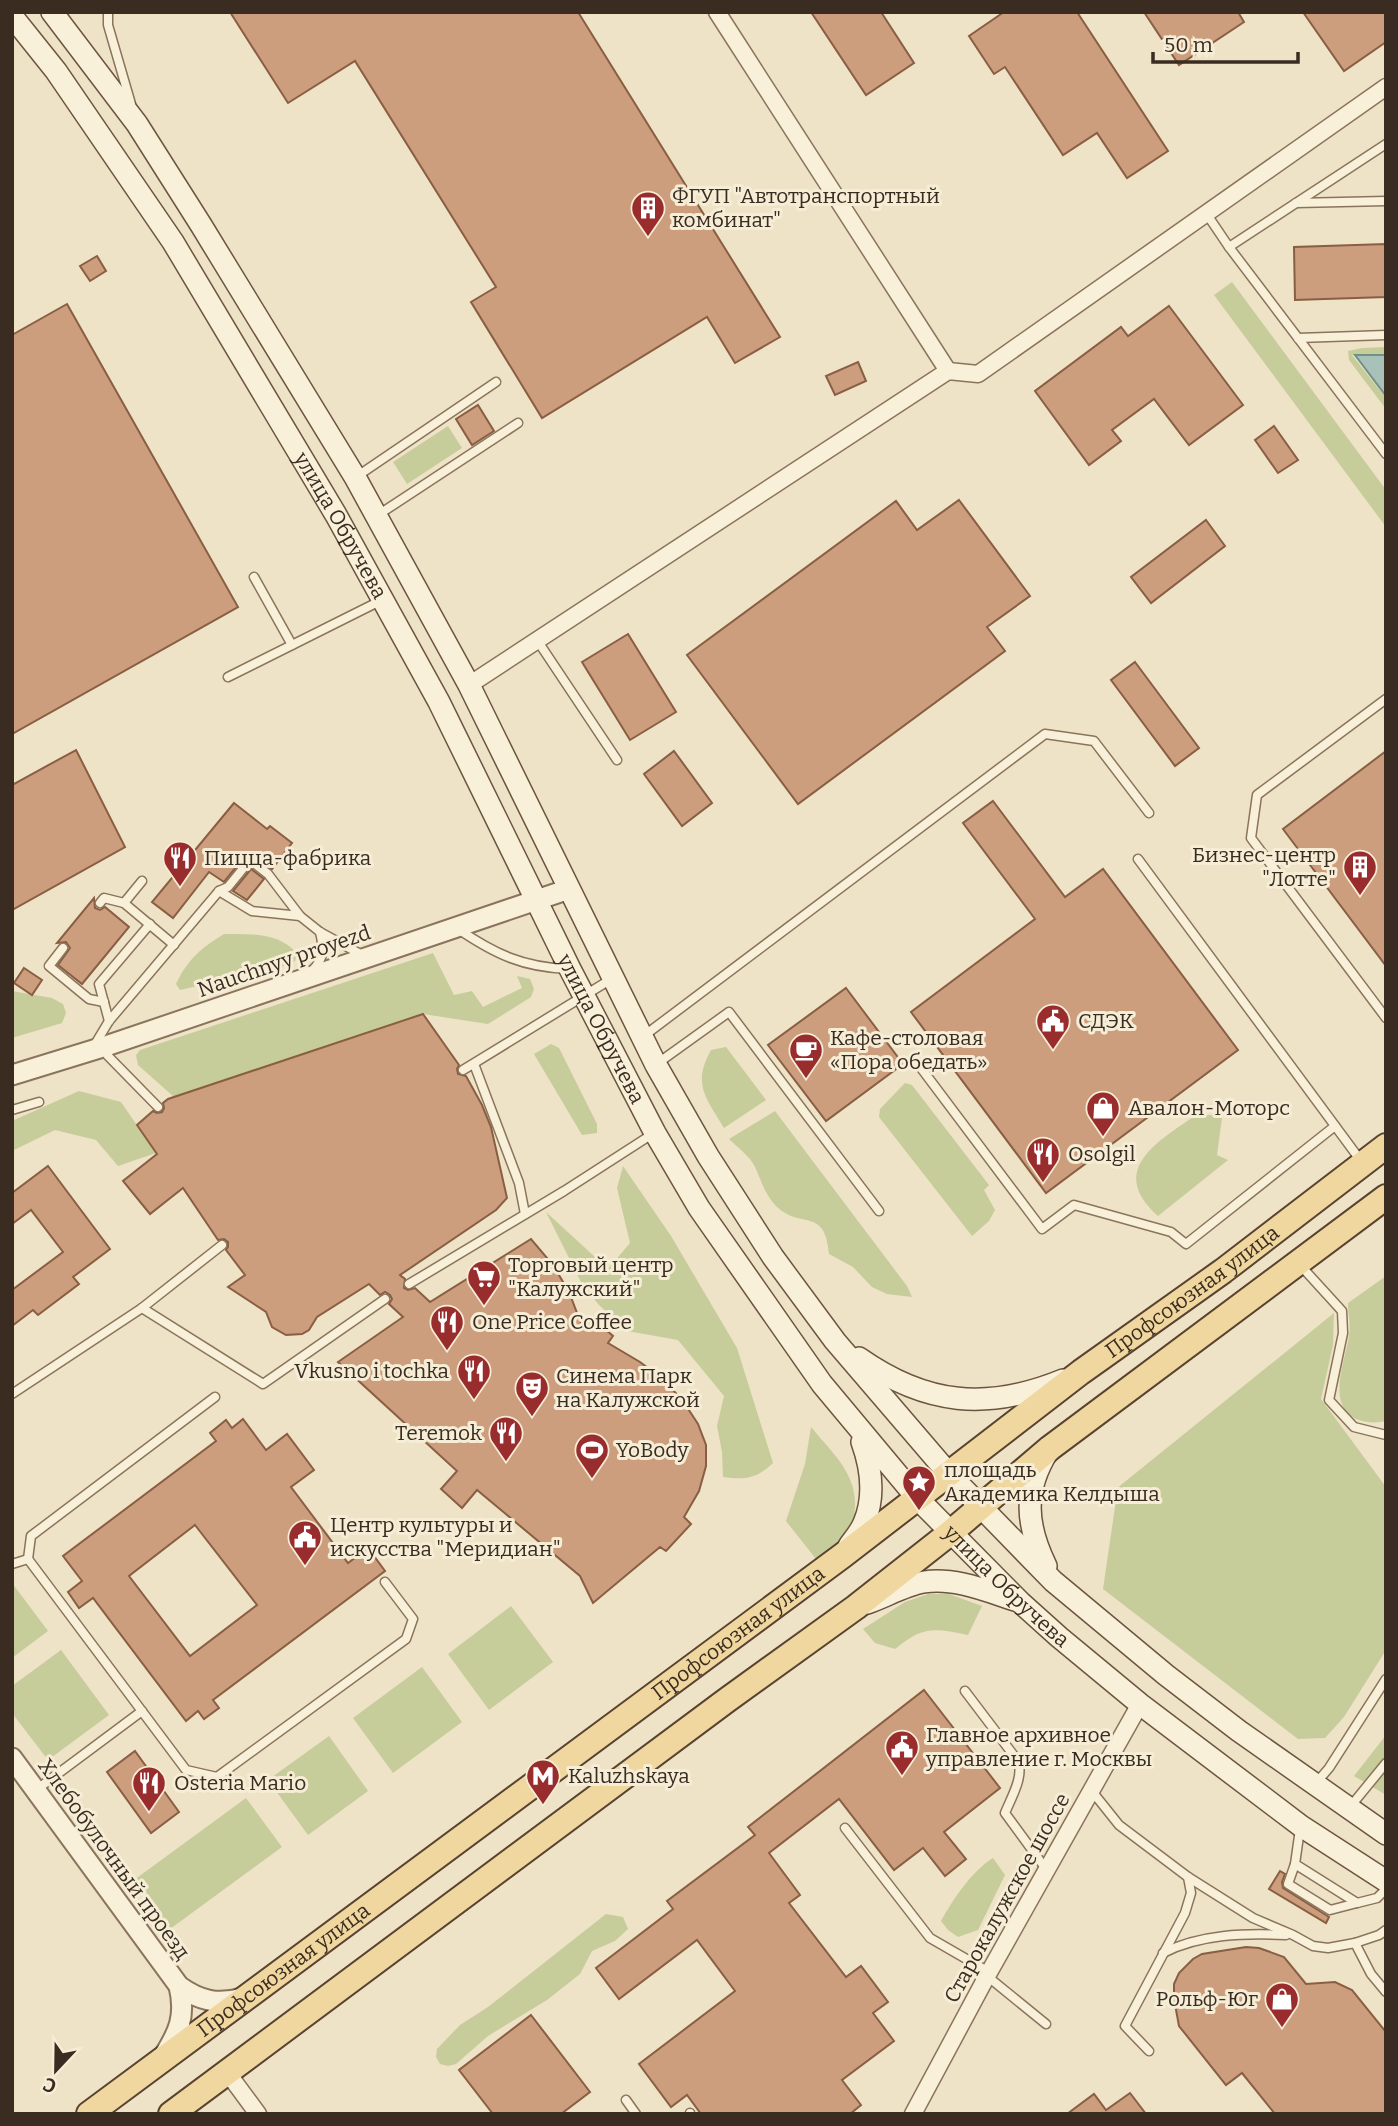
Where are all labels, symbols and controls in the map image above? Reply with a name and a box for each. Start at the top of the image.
scale bar [1153,21,1298,65]
text: 50 m [1164,32,1213,58]
place label: ФГУП "Автотранспортный комбинат" [672,183,940,233]
building icon: ФГУП "Автотранспортный комбинат" [629,189,667,238]
street label: улица Обручева [288,446,393,604]
restaurant icon: Пицца-фабрика [161,839,199,888]
place label: Бизнес-центр "Лотте" [1192,842,1336,892]
place label: Пицца-фабрика [204,845,372,871]
building icon: Бизнес-центр "Лотте" [1341,848,1379,897]
street label: Nauchnyy proyezd [194,919,374,1003]
street label: улица Обручева [551,949,651,1109]
public building icon: СДЭК [1034,1002,1072,1051]
place label: СДЭК [1078,1008,1134,1034]
place label: Кафе-столовая «Пора обедать» [830,1025,987,1075]
cafe icon: Кафе-столовая «Пора обедать» [787,1031,825,1080]
shop icon: Авалон-Моторс [1084,1089,1122,1138]
place label: Авалон-Моторс [1128,1095,1290,1121]
restaurant icon: Osolgil [1024,1135,1062,1184]
place label: Osolgil [1068,1141,1135,1167]
street label: Профсоюзная улица [1100,1219,1285,1364]
place label: Торговый центр "Калужский" [508,1252,674,1302]
supermarket icon: Торговый центр "Калужский" [465,1258,503,1307]
restaurant icon: One Price Coffee [428,1303,466,1352]
place label: One Price Coffee [472,1309,632,1335]
restaurant icon: Vkusno i tochka [455,1352,493,1401]
place label: Vkusno i tochka [294,1358,450,1384]
place label: Синема Парк на Калужской [556,1363,700,1413]
theatre icon: Синема Парк на Калужской [513,1369,551,1418]
restaurant icon: Teremok [487,1414,525,1463]
place label: Teremok [395,1420,482,1446]
sports icon: YoBody [573,1431,611,1480]
place label: YoBody [616,1437,689,1463]
place label: площадь Академика Келдыша [944,1457,1160,1507]
place icon: площадь Академика Келдыша [900,1463,938,1512]
place label: Центр культуры и искусства "Меридиан" [330,1512,561,1562]
public building icon: Центр культуры и искусства "Меридиан" [286,1518,324,1567]
street label: улица Обручева [937,1519,1075,1653]
street label: Профсоюзная улица [647,1560,830,1706]
place label: Главное архивное управление г. Москвы [925,1722,1152,1772]
public building icon: Главное архивное управление г. Москвы [883,1728,921,1777]
street label: Хлебобулочный проезд [32,1753,196,1965]
metro station icon: Kaluzhskaya [524,1757,562,1806]
place label: Kaluzhskaya [568,1763,690,1789]
restaurant icon: Osteria Mario [130,1764,168,1813]
place label: Osteria Mario [174,1770,306,1796]
street label: Старокалужское шоссе [938,1789,1076,2007]
street label: Профсоюзная улица [192,1897,375,2043]
shop icon: Рольф-Юг [1263,1980,1301,2029]
place label: Рольф-Юг [1156,1986,1258,2012]
north arrow [21,2035,91,2105]
text: С [40,2072,60,2098]

